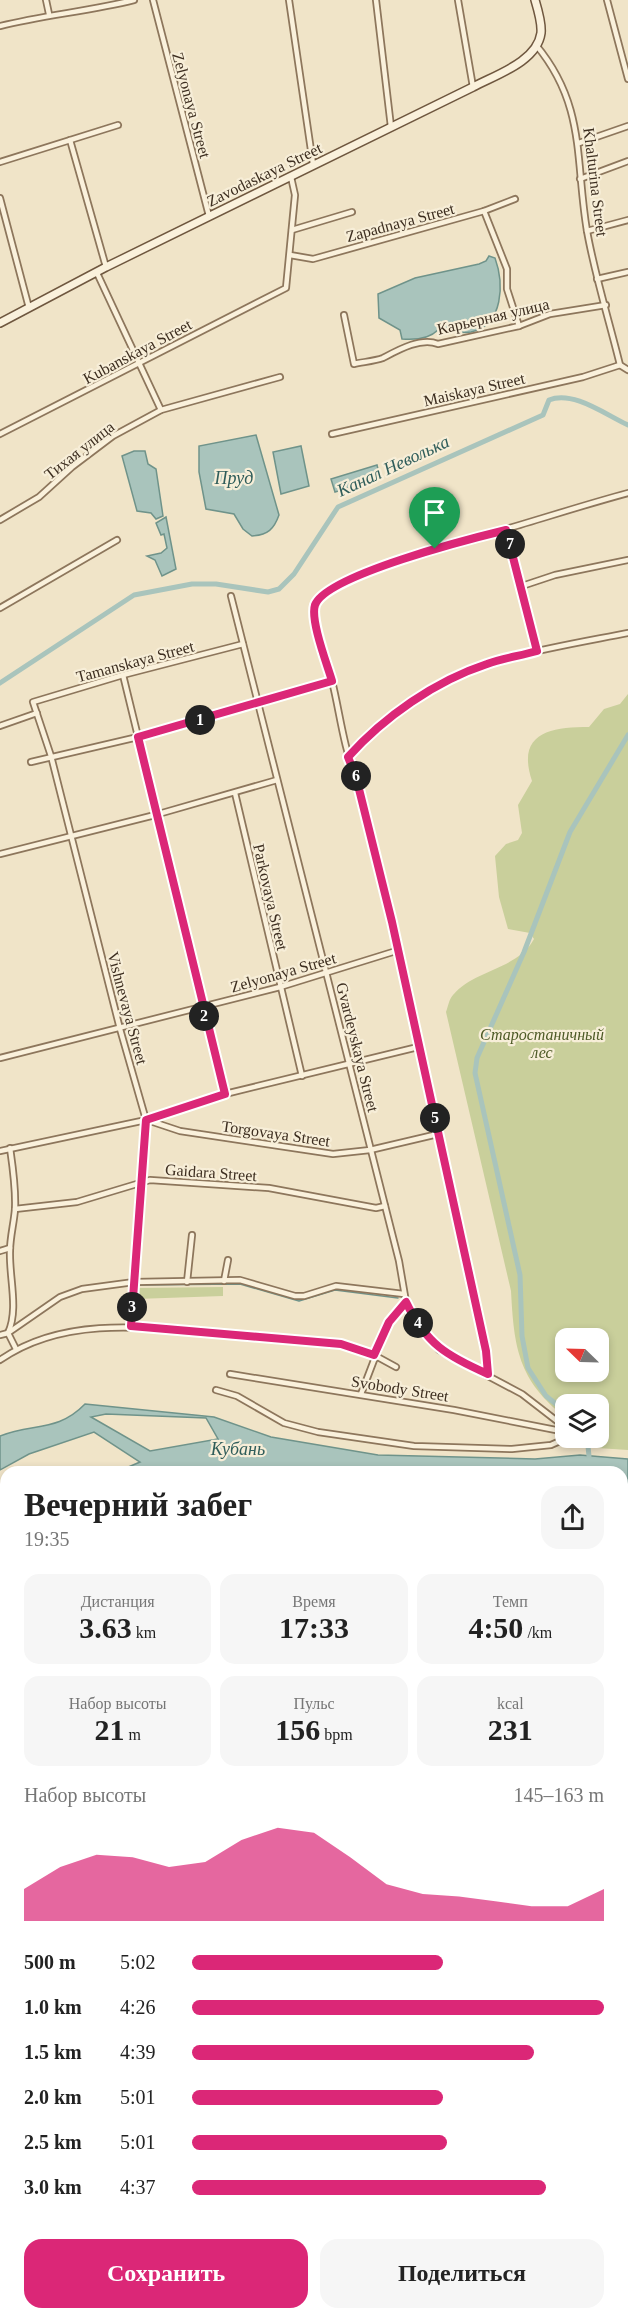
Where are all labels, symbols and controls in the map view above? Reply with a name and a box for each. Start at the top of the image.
street label: Zelyonaya Street [168,50,214,161]
street label: Khalturina Street [580,127,611,238]
street label: Zavodaskaya Street [204,139,325,211]
street label: Zapadnaya Street [344,200,457,246]
street label: Карьерная улица [435,295,551,339]
street label: Kubanskaya Street [80,315,195,388]
street label: Maiskaya Street [422,369,527,410]
street label: Тихая улица [41,418,118,484]
water label: Канал Неволька [333,431,452,501]
water label: Пруд [214,468,253,488]
pin [409,487,460,549]
icon: arrive [418,496,451,529]
pin: 7 [495,529,525,559]
text: 7 [506,535,514,552]
street label: Tamanskaya Street [74,637,197,686]
pin: 1 [185,705,215,735]
text: 1 [196,711,204,728]
pin: 6 [341,761,371,791]
text: 6 [352,767,360,784]
street label: Parkovaya Street [249,842,291,953]
street label: Zelyonaya Street [228,949,339,997]
street label: Vishnevaya Street [103,950,151,1067]
street label: Gvardeyskaya Street [332,981,382,1114]
pin: 2 [189,1001,219,1031]
text: 2 [200,1007,208,1024]
park label: Старостаничный лес [480,1026,604,1061]
pin: 5 [420,1103,450,1133]
text: 5 [431,1109,439,1126]
street label: Torgovaya Street [221,1117,332,1151]
street label: Gaidara Street [165,1161,258,1184]
pin: 3 [117,1292,147,1322]
text: 3 [128,1298,136,1315]
pin: 4 [403,1308,433,1338]
text: 4 [414,1314,422,1331]
north arrow [555,1328,609,1382]
map controls [555,1328,609,1448]
street label: Svobody Street [350,1372,450,1406]
button: layers [555,1394,609,1448]
water label: Кубань [210,1439,265,1459]
button: share [541,1486,604,1549]
text: Вечерний забег [24,1487,252,1523]
text: 19:35 [24,1528,70,1550]
text: Дистанция [81,1593,155,1610]
text: Время [292,1593,336,1610]
text: Темп [493,1593,528,1610]
text: 3.63 [79,1611,132,1644]
text: 17:33 [279,1611,349,1644]
text: 4:50 [468,1611,523,1644]
text: km [132,1624,156,1641]
text: /km [523,1624,552,1641]
text: Набор высоты [69,1695,167,1712]
text: Пульс [293,1695,335,1712]
text: kcal [497,1695,524,1712]
text: 21 [94,1713,124,1746]
text: 156 [275,1713,320,1746]
text: 231 [488,1713,533,1746]
text: m [124,1726,141,1743]
text: bpm [320,1726,353,1743]
text: Набор высоты [24,1784,146,1806]
text: 145–163 m [513,1784,604,1806]
text: 500 m [24,1951,76,1973]
text: 5:02 [120,1951,156,1973]
text: 1.0 km [24,1996,82,2018]
text: 4:26 [120,1996,156,2018]
text: 1.5 km [24,2041,82,2063]
text: 4:39 [120,2041,156,2063]
text: 2.0 km [24,2086,82,2108]
text: 5:01 [120,2086,156,2108]
text: 2.5 km [24,2131,82,2153]
text: 5:01 [120,2131,156,2153]
text: 3.0 km [24,2176,82,2198]
text: 4:37 [120,2176,156,2198]
button: Сохранить [24,2239,308,2308]
button: Поделиться [320,2239,604,2308]

